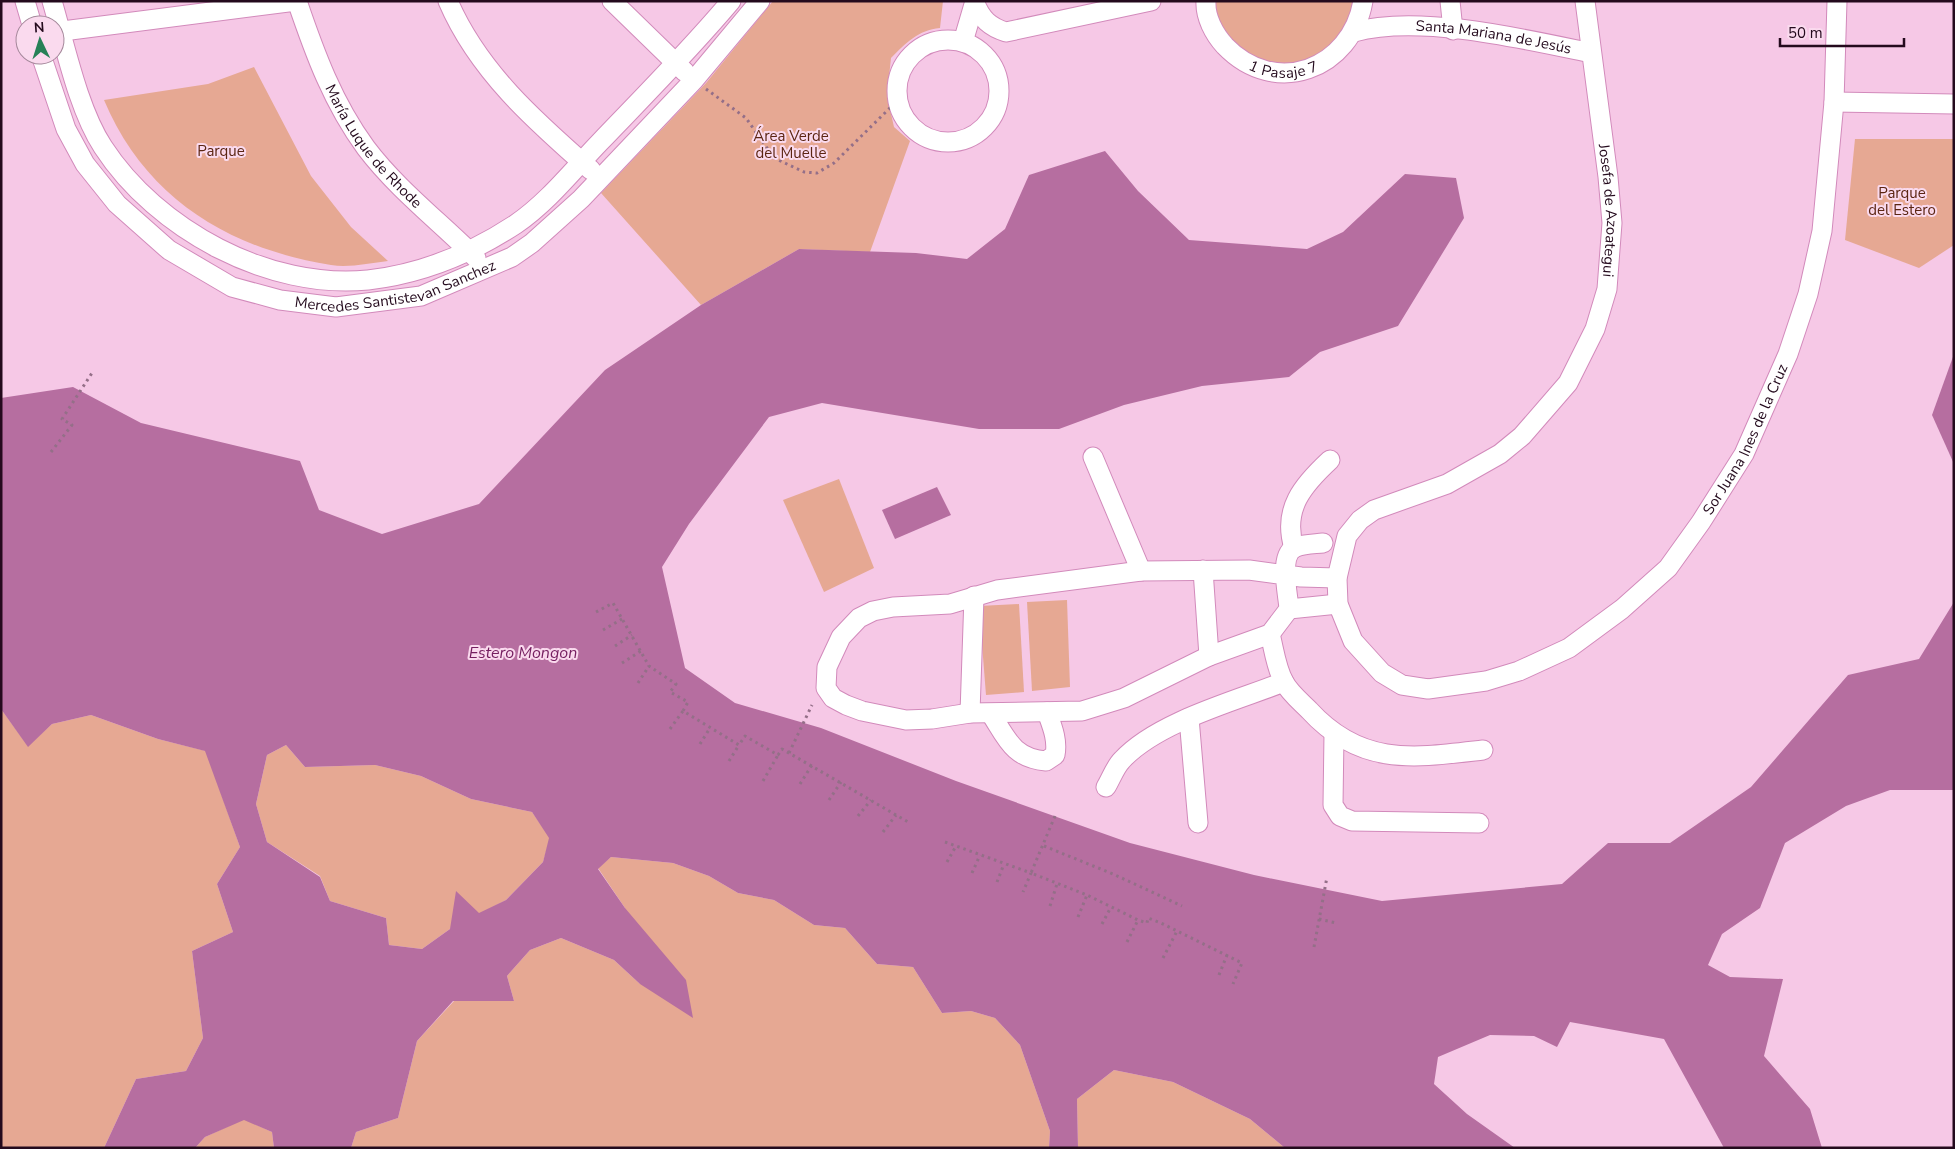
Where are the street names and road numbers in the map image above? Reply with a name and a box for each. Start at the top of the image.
street label: Santa Mariana de Jesús [1415,16,1573,59]
street label: 1 Pasaje 7 [1246,56,1321,83]
street label: María Luque de Rhode [320,81,426,213]
street label: Josefa de Azoategui [1594,142,1622,278]
street label: Mercedes Santistevan Sanchez [294,255,499,317]
street label: Sor Juana Ines de la Cruz [1698,361,1792,519]

